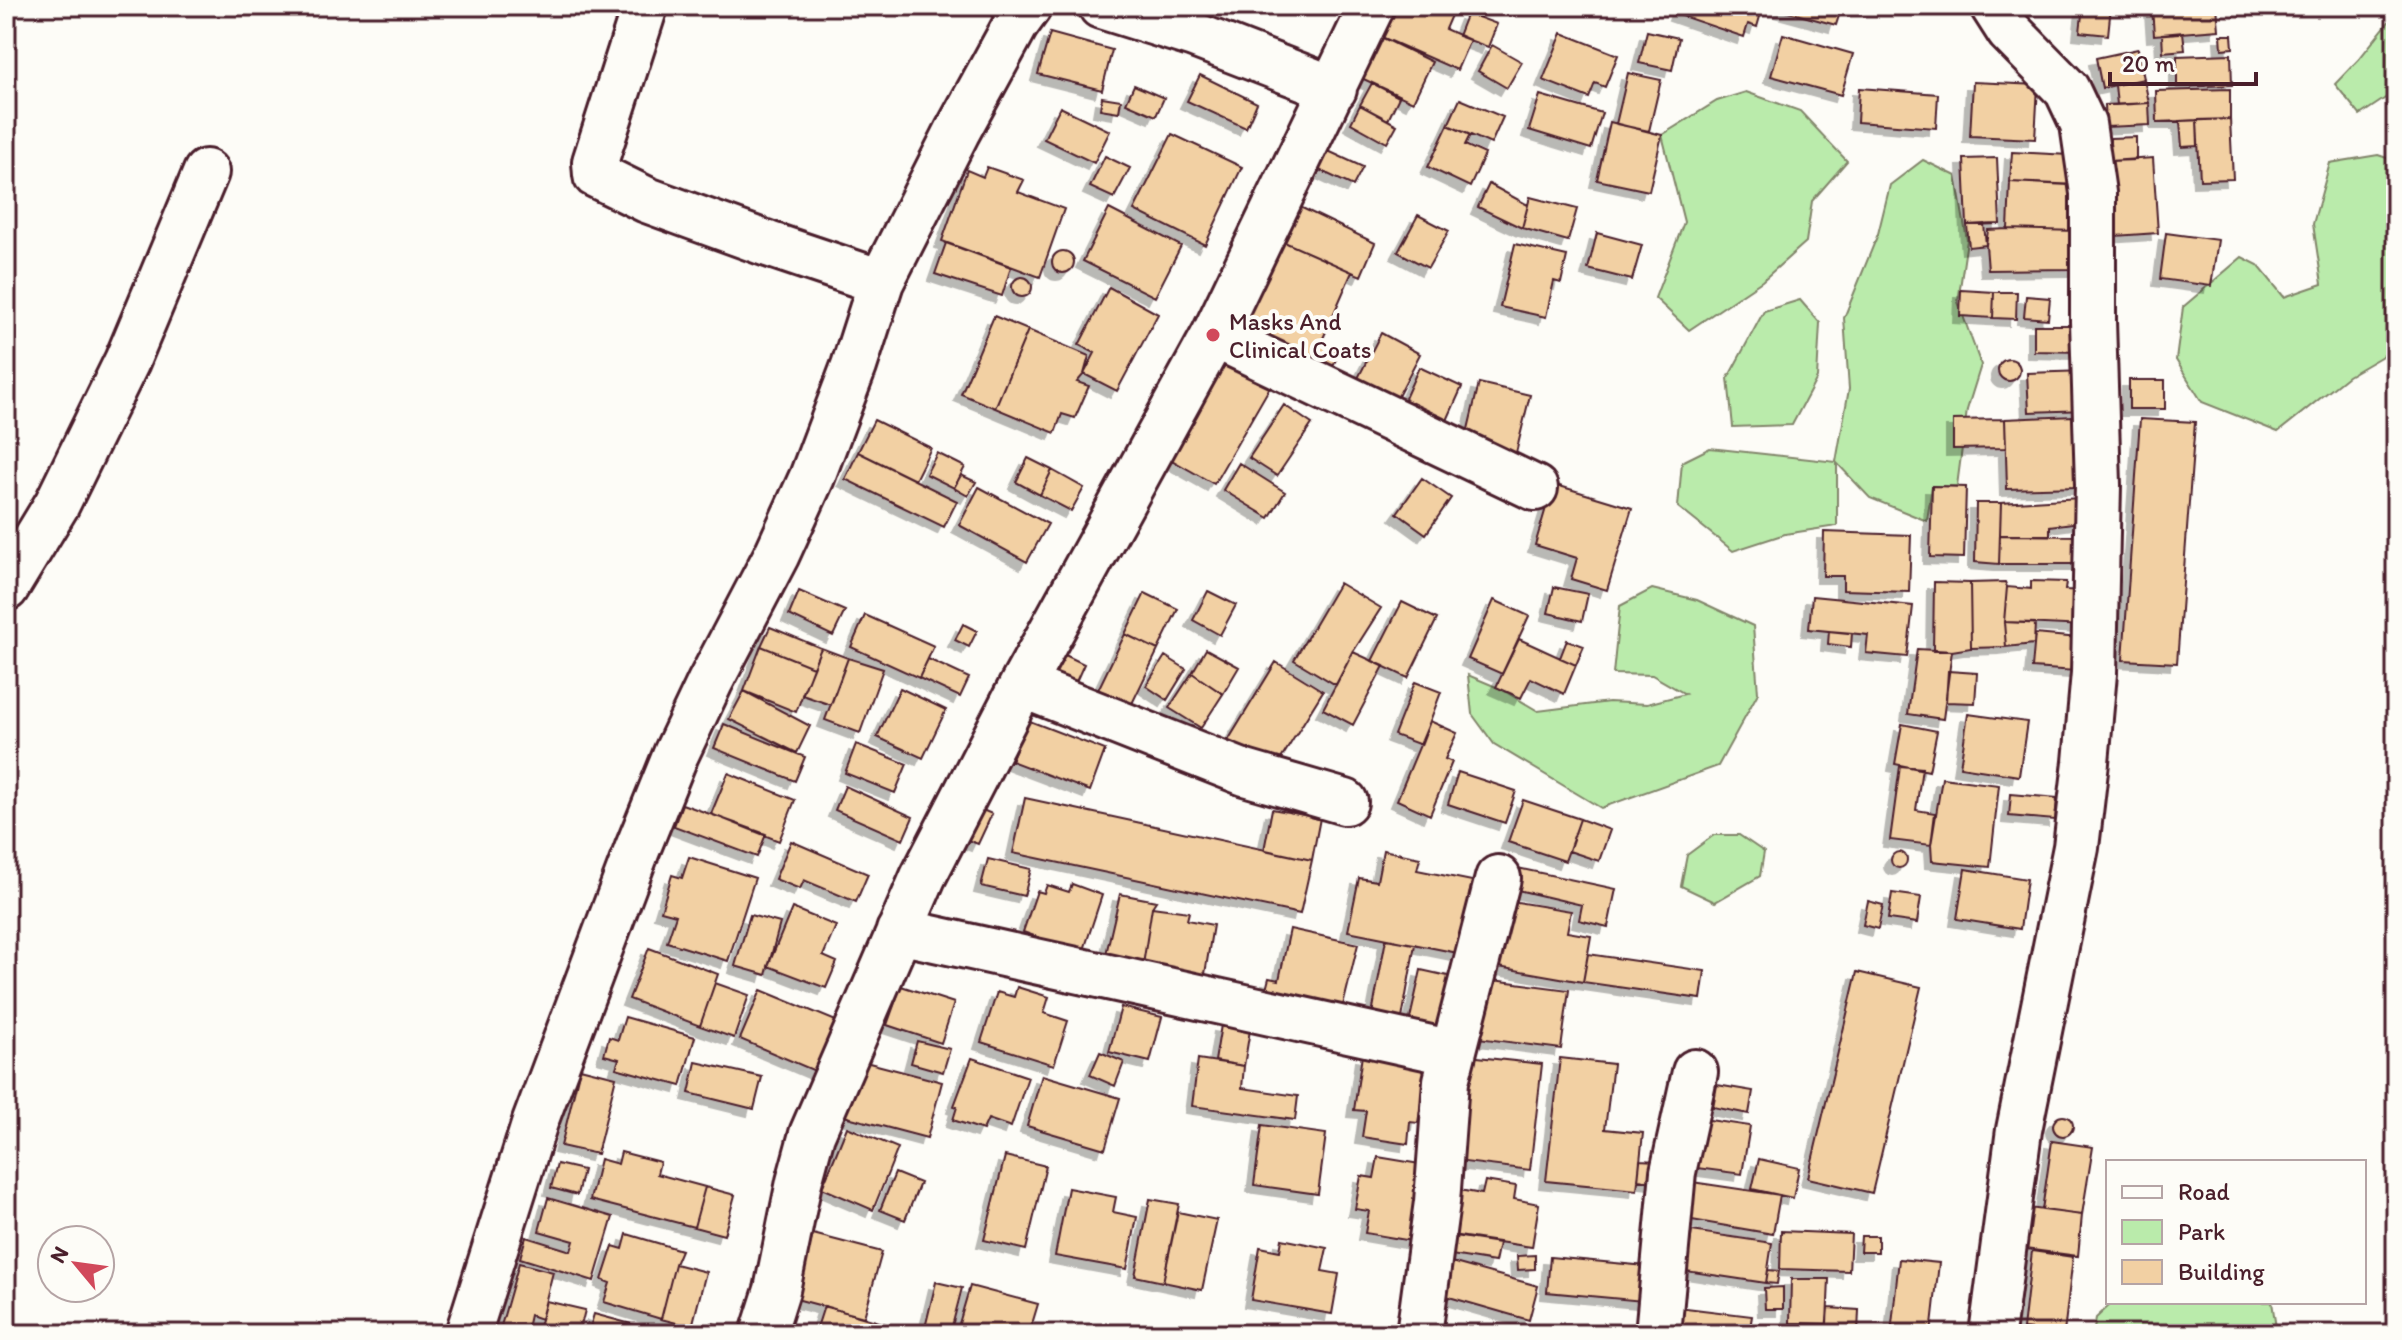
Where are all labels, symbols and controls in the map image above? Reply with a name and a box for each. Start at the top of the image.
scale bar [2110,36,2256,86]
text: 20 m [2122,49,2175,78]
place label: Masks And Clinical Coats [1229,307,1372,364]
marker: Masks And Clinical Coats [1204,326,1222,344]
legend [2106,1160,2366,1304]
text: Road [2178,1177,2230,1206]
text: Park [2178,1217,2225,1246]
north arrow [36,1224,116,1304]
text: N [44,1242,74,1268]
text: Building [2178,1257,2265,1286]

